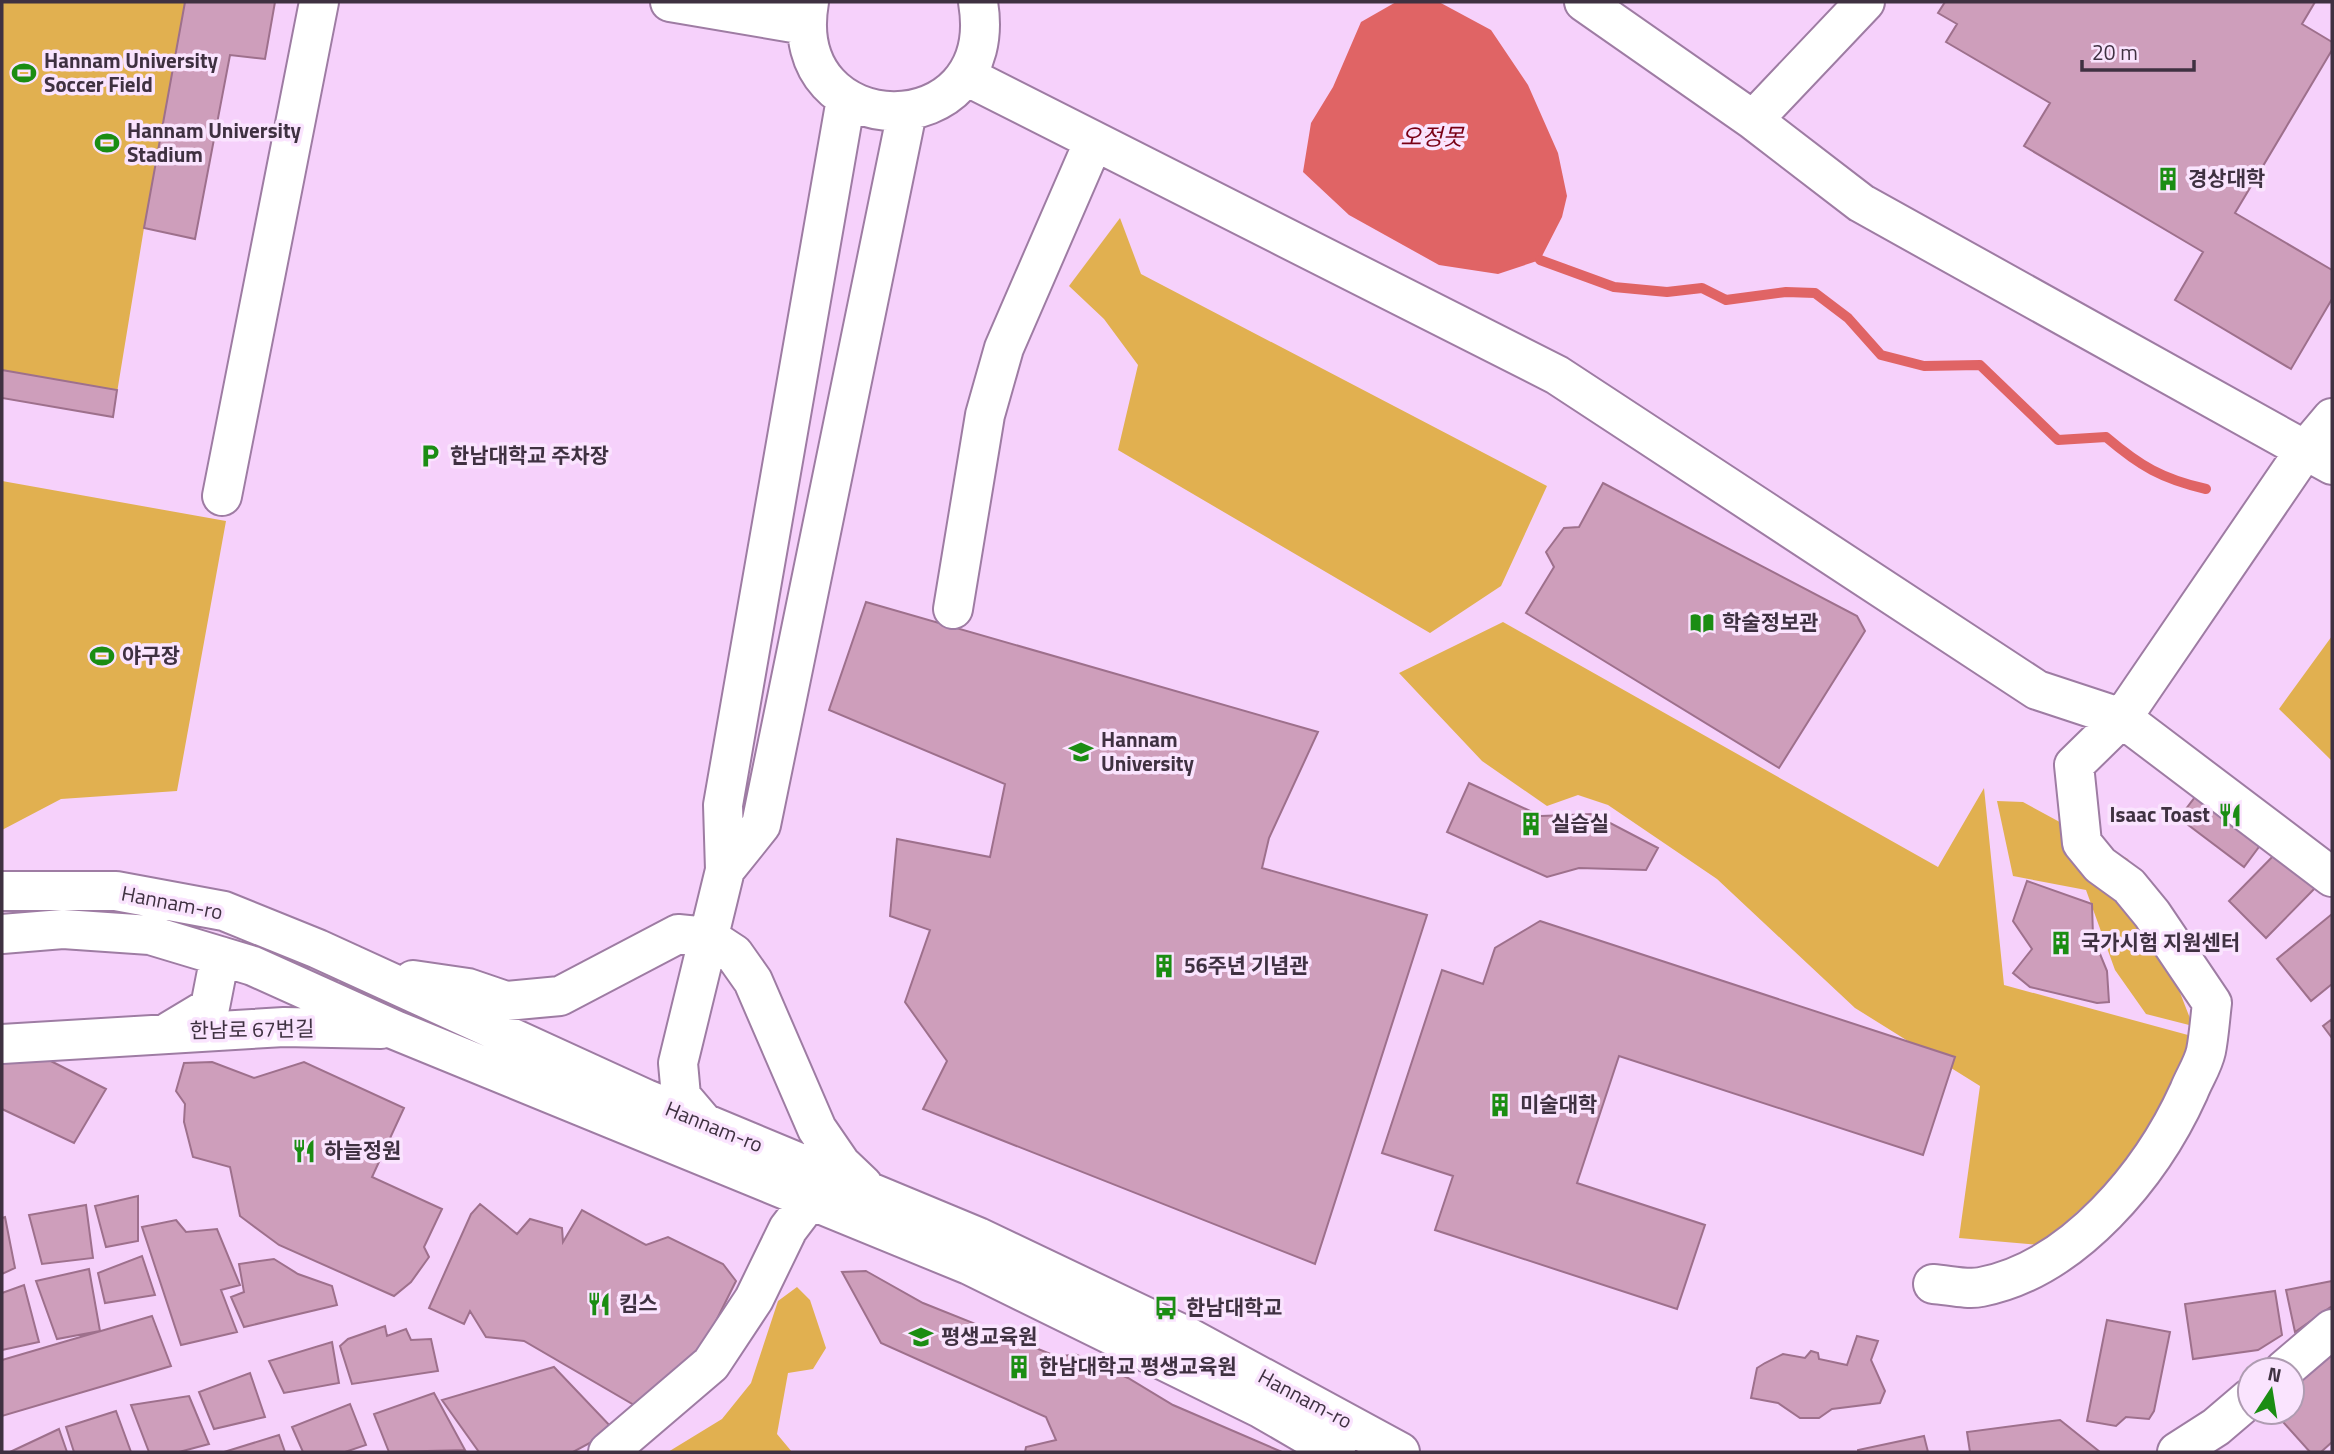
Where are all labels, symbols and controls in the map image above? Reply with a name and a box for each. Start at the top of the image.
scale bar [2082,28,2194,72]
text: 20 m [2092,36,2138,68]
place label: Hannam University Soccer Field [44,44,219,100]
sports icon: Hannam University Soccer Field [10,59,38,87]
place label: Hannam University Stadium [127,114,302,170]
water label: 오정못 [1400,119,1466,154]
sports icon: Hannam University Stadium [93,129,121,157]
place label: 경상대학 [2188,162,2265,194]
building icon: 경상대학 [2154,165,2182,193]
place label: 한남대학교 주차장 [450,439,609,471]
parking icon: 한남대학교 주차장 [416,442,444,470]
place label: 학술정보관 [1722,606,1819,638]
library icon: 학술정보관 [1688,609,1716,637]
place label: 야구장 [122,639,180,671]
sports icon: 야구장 [88,642,116,670]
place label: Hannam University [1101,723,1194,779]
school or university icon: Hannam University [1067,738,1095,766]
place label: Isaac Toast [2110,798,2210,830]
restaurant icon: Isaac Toast [2216,801,2244,829]
place label: 실습실 [1551,807,1609,839]
building icon: 실습실 [1517,810,1545,838]
street label: Hannam-ro [119,877,226,928]
place label: 국가시험 지원센터 [2081,926,2240,958]
building icon: 국가시험 지원센터 [2047,929,2075,957]
place label: 56주년 기념관 [1184,949,1309,981]
building icon: 56주년 기념관 [1150,952,1178,980]
street label: 한남로 67번길 [189,1012,315,1046]
place label: 미술대학 [1520,1088,1597,1120]
building icon: 미술대학 [1486,1091,1514,1119]
street label: Hannam-ro [661,1092,768,1160]
place label: 하늘정원 [324,1134,401,1166]
restaurant icon: 하늘정원 [290,1137,318,1165]
place label: 킴스 [619,1287,658,1319]
restaurant icon: 킴스 [585,1290,613,1318]
place label: 한남대학교 [1186,1291,1283,1323]
bus stop icon: 한남대학교 [1152,1294,1180,1322]
place label: 평생교육원 [941,1320,1038,1352]
school or university icon: 평생교육원 [907,1323,935,1351]
place label: 한남대학교 평생교육원 [1039,1350,1237,1382]
building icon: 한남대학교 평생교육원 [1005,1353,1033,1381]
north arrow [2236,1356,2306,1426]
text: N [2265,1358,2284,1389]
street label: Hannam-ro [1253,1360,1358,1436]

